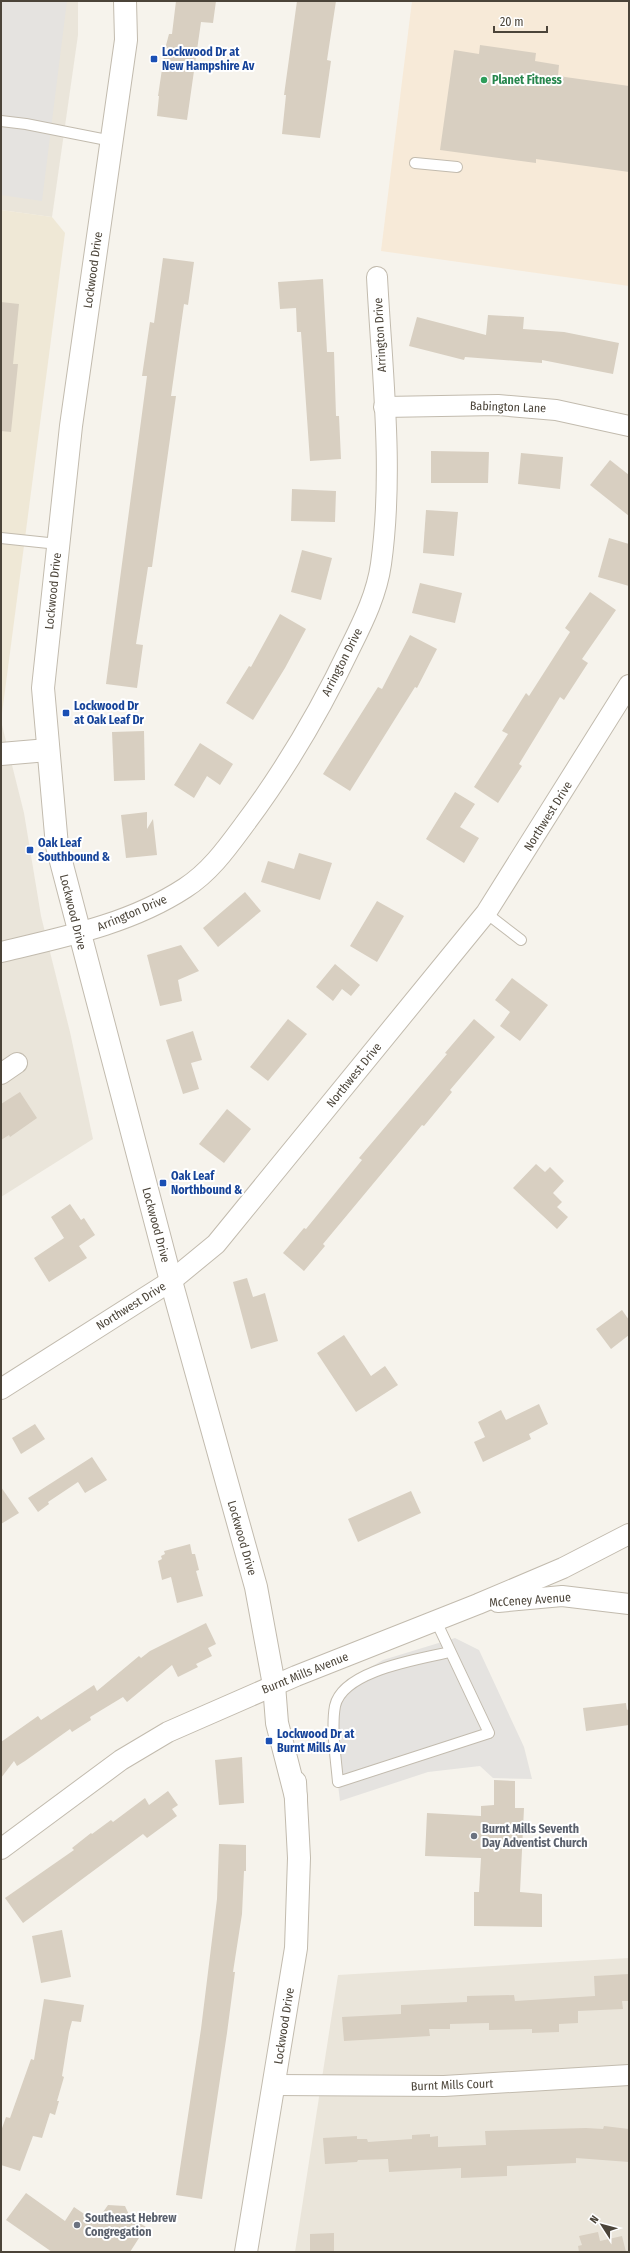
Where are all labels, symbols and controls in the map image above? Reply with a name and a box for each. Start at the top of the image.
scale bar [494,8,547,34]
text: 20 m [500,15,524,29]
place label: Lockwood Dr at New Hampshire Av [162,45,255,73]
marker: Lockwood Dr at New Hampshire Av [149,54,159,64]
place label: Planet Fitness [492,73,563,87]
marker: Planet Fitness [479,75,489,85]
street label: Lockwood Drive [81,231,105,309]
street label: Arrington Drive [371,297,389,372]
street label: Babington Lane [470,399,546,415]
street label: Lockwood Drive [42,552,64,630]
street label: Arrington Drive [319,626,365,698]
place label: Lockwood Dr at Oak Leaf Dr [74,699,145,727]
marker: Lockwood Dr at Oak Leaf Dr [61,708,71,718]
street label: Northwest Drive [521,779,575,853]
place label: Oak Leaf Southbound & [38,836,111,864]
marker: Oak Leaf Southbound & [25,845,35,855]
street label: Lockwood Drive [57,873,89,951]
street label: Arrington Drive [95,892,169,934]
street label: Northwest Drive [324,1040,384,1110]
place label: Oak Leaf Northbound & [171,1169,243,1197]
marker: Oak Leaf Northbound & [158,1178,168,1188]
street label: Lockwood Drive [139,1186,173,1264]
street label: Northwest Drive [94,1279,168,1333]
street label: Lockwood Drive [225,1499,259,1577]
street label: McCeney Avenue [489,1590,571,1610]
street label: Burnt Mills Avenue [260,1649,350,1697]
place label: Lockwood Dr at Burnt Mills Av [277,1727,355,1755]
marker: Lockwood Dr at Burnt Mills Av [264,1736,274,1746]
place label: Burnt Mills Seventh Day Adventist Church [482,1822,588,1850]
marker: Burnt Mills Seventh Day Adventist Church [469,1831,479,1841]
street label: Lockwood Drive [271,1987,297,2065]
street label: Burnt Mills Court [411,2077,494,2093]
north arrow [582,2205,622,2245]
place label: Southeast Hebrew Congregation [85,2211,177,2239]
text: N [587,2213,602,2226]
marker: Southeast Hebrew Congregation [72,2220,82,2230]

